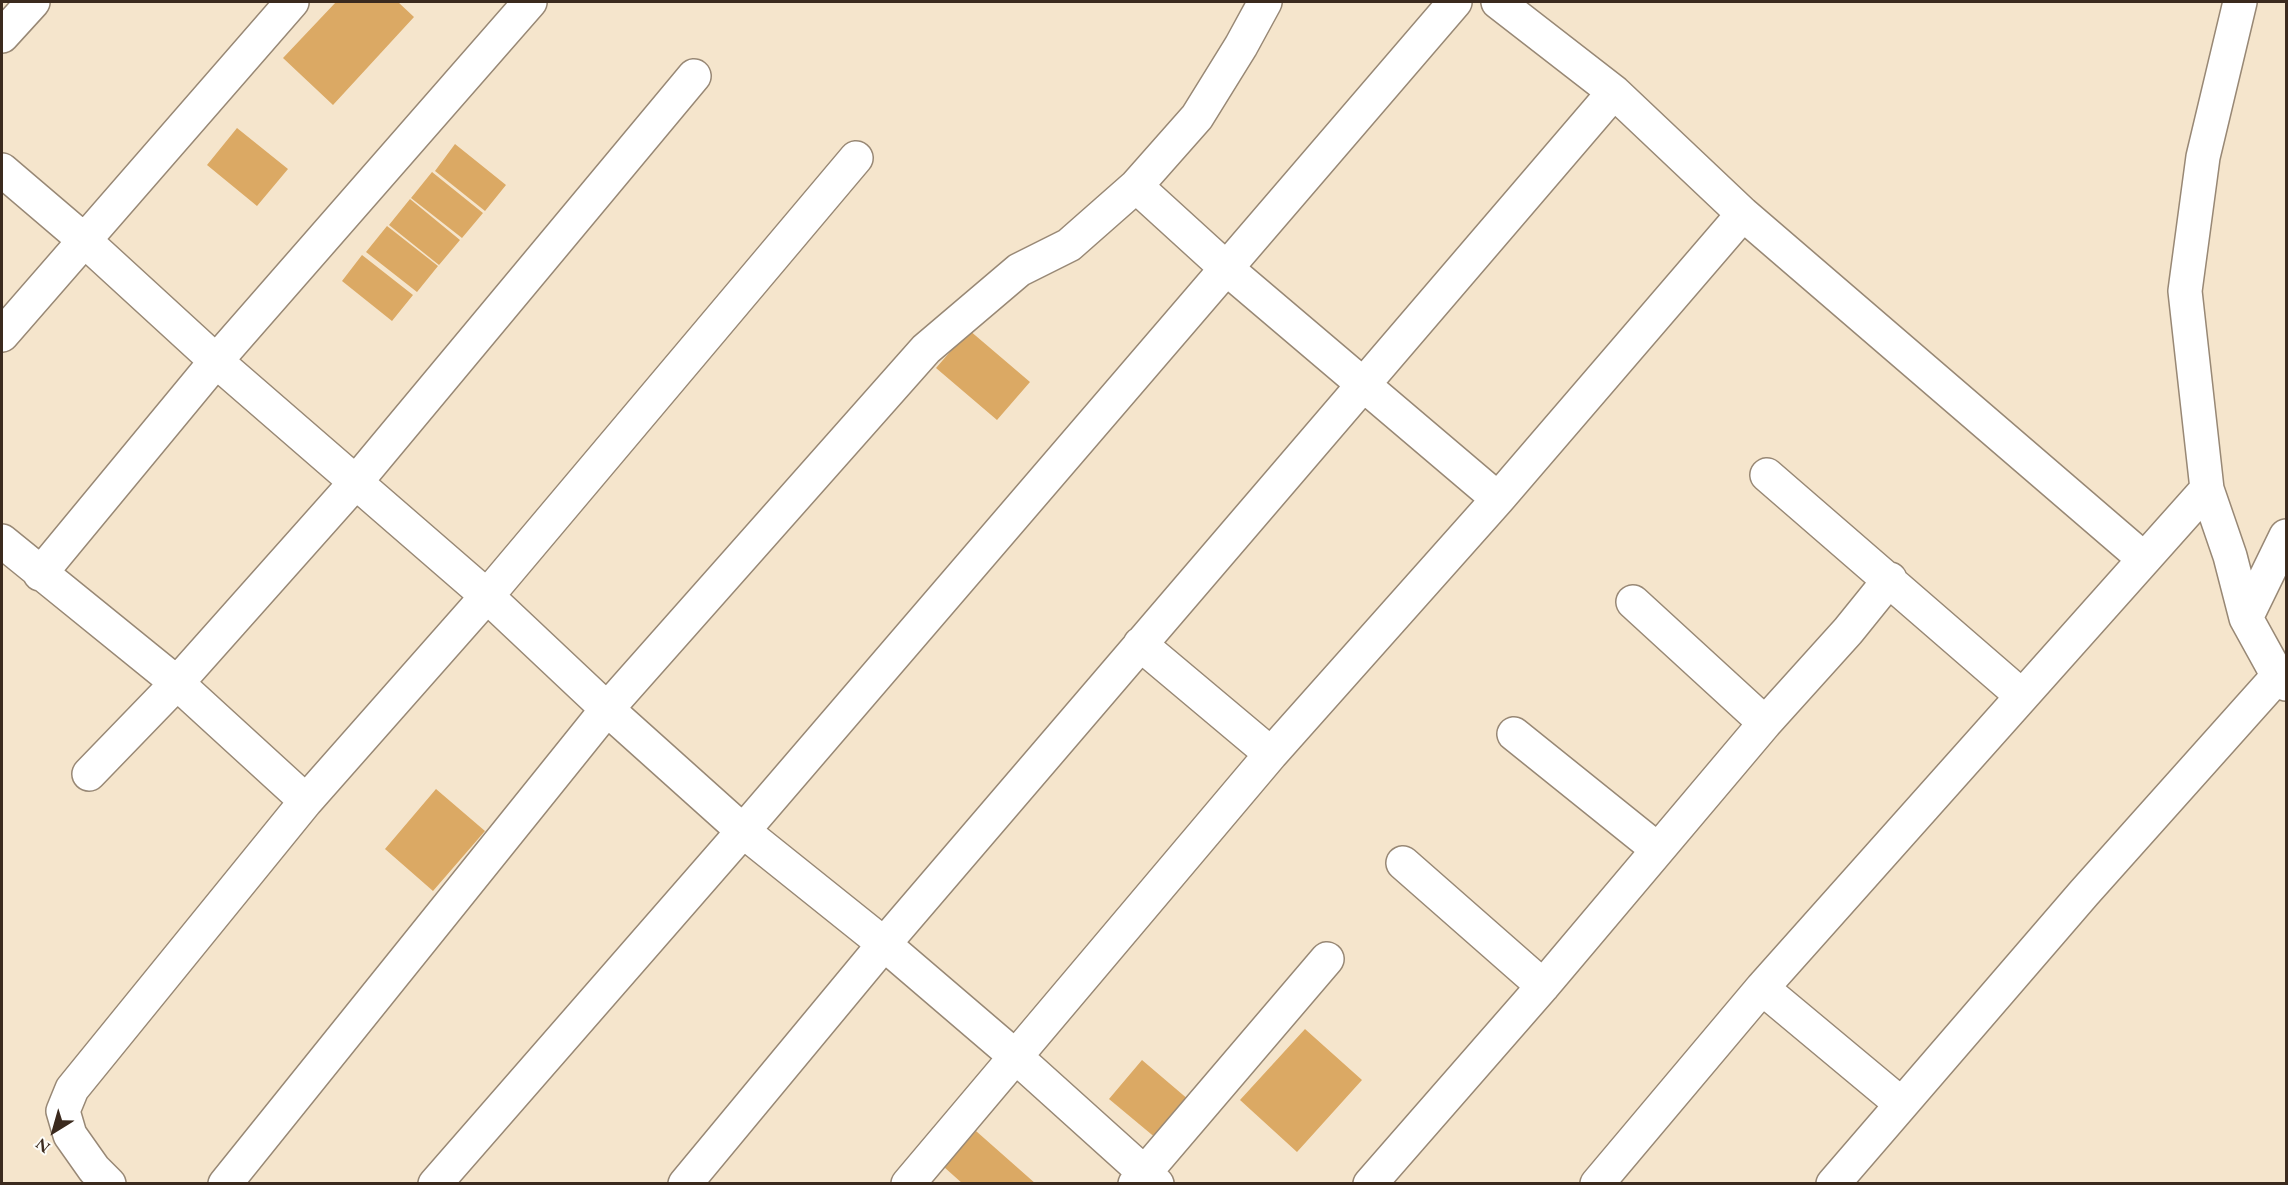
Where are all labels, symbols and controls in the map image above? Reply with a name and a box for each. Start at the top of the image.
north arrow [24,1101,84,1161]
text: N [31,1133,54,1158]

